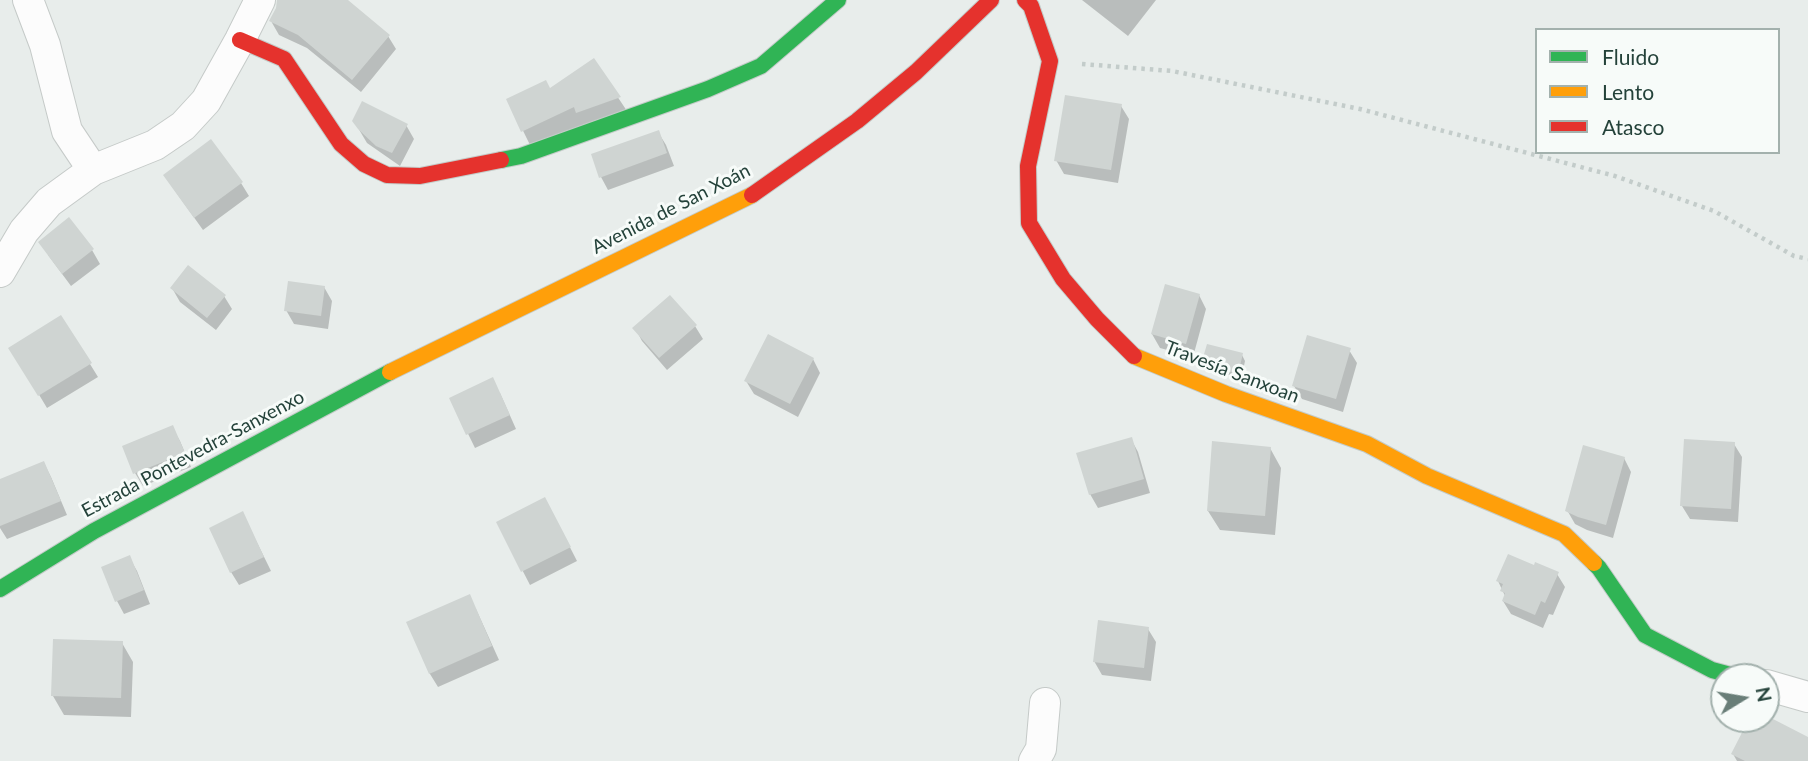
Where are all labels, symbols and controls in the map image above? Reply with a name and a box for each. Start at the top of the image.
legend [1535,28,1780,154]
text: Fluido [1602,44,1659,69]
text: Lento [1602,79,1654,104]
text: Atasco [1602,114,1664,139]
street label: Avenida de San Xoán [588,159,754,259]
street label: Travesía Sanxoan [1162,336,1302,408]
street label: Estrada Pontevedra-Sanxenxo [78,386,308,522]
north arrow [1710,663,1780,733]
text: N [1751,685,1777,704]

